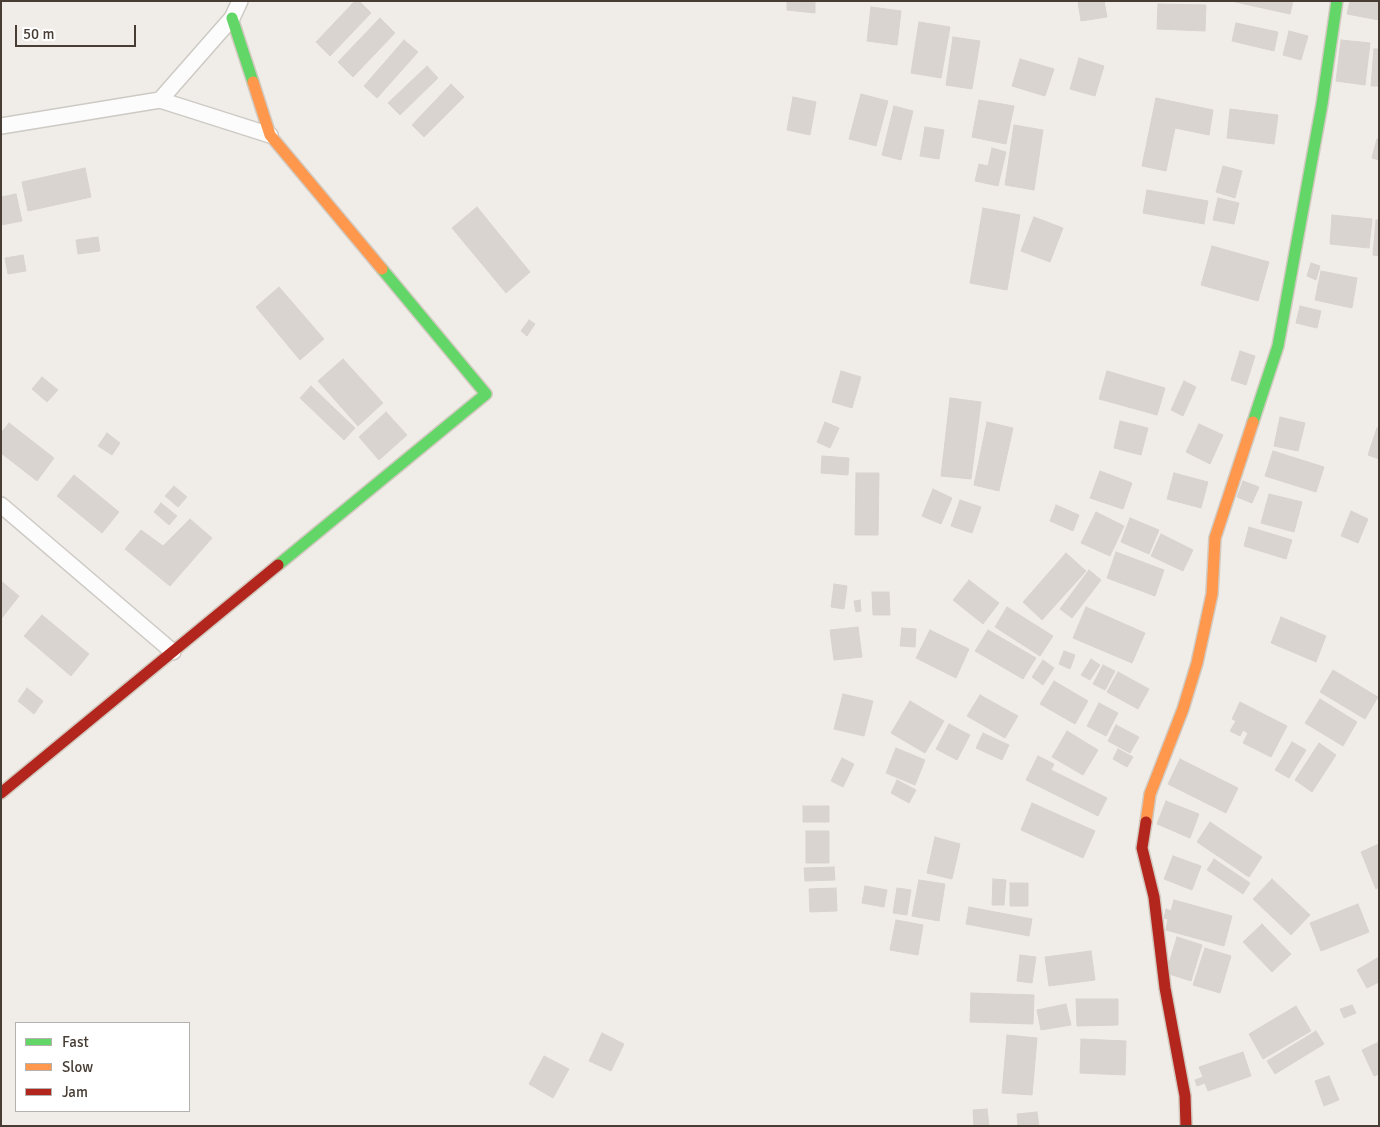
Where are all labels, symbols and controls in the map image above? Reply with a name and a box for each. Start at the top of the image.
scale bar [18,15,139,47]
text: 50 m [23,25,54,43]
legend [15,1022,190,1112]
text: Fast [62,1033,89,1051]
text: Slow [62,1058,93,1076]
text: Jam [62,1083,88,1101]

